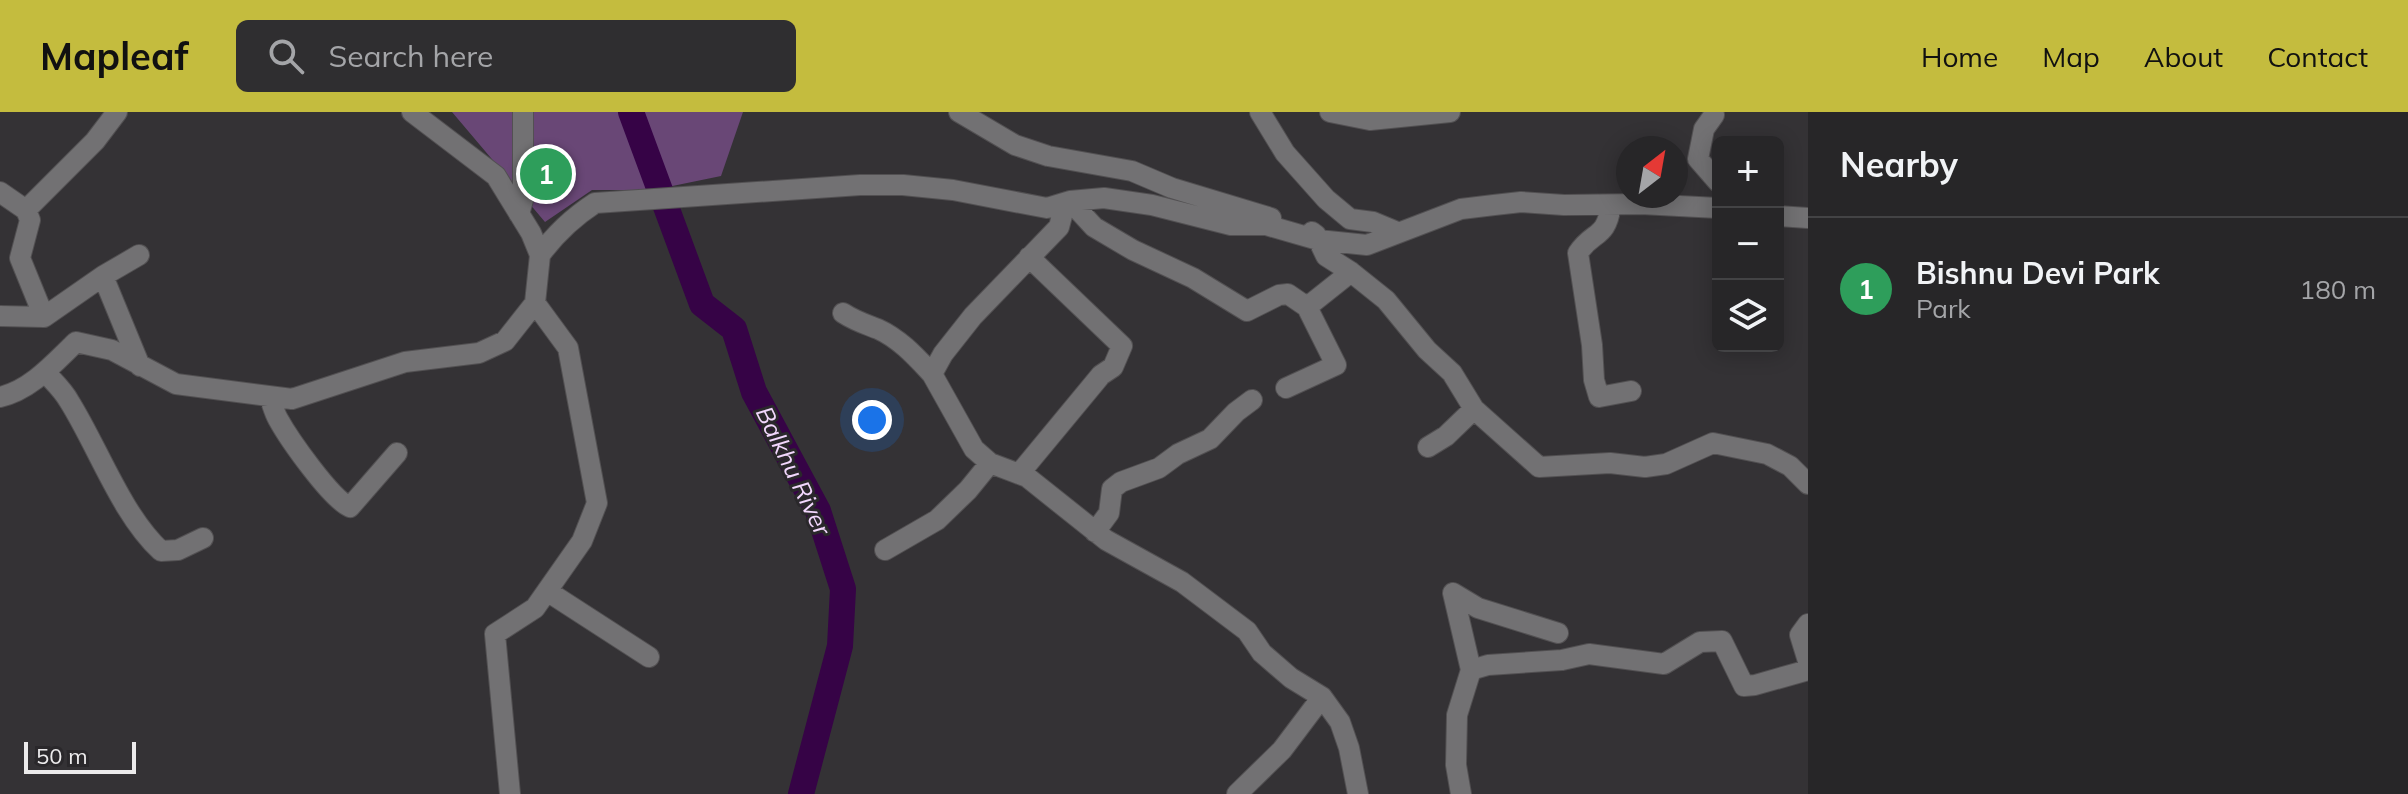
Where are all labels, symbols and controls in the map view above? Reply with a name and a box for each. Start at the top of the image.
search box [236,20,796,92]
text: Mapleaf [40,32,188,80]
icon: search [264,34,308,78]
text: Search here [328,37,493,75]
text: Home [1921,39,1998,74]
text: Map [2042,39,2100,74]
text: About [2144,39,2223,74]
text: Contact [2267,39,2368,74]
north arrow [1616,136,1688,208]
map controls [1712,136,1784,352]
button: + [1712,136,1784,208]
text: Nearby [1840,143,1958,186]
pin: 1 [520,144,572,204]
button: − [1712,208,1784,280]
text: Bishnu Devi Park [1916,254,2160,292]
text: 1 [1858,273,1874,306]
text: 180 m [2300,273,2376,306]
button: layers [1712,280,1784,352]
text: Park [1916,292,1971,325]
your location [852,400,892,440]
water label: Balkhu River [750,401,839,541]
scale bar [24,738,136,774]
text: 50 m [36,742,87,770]

